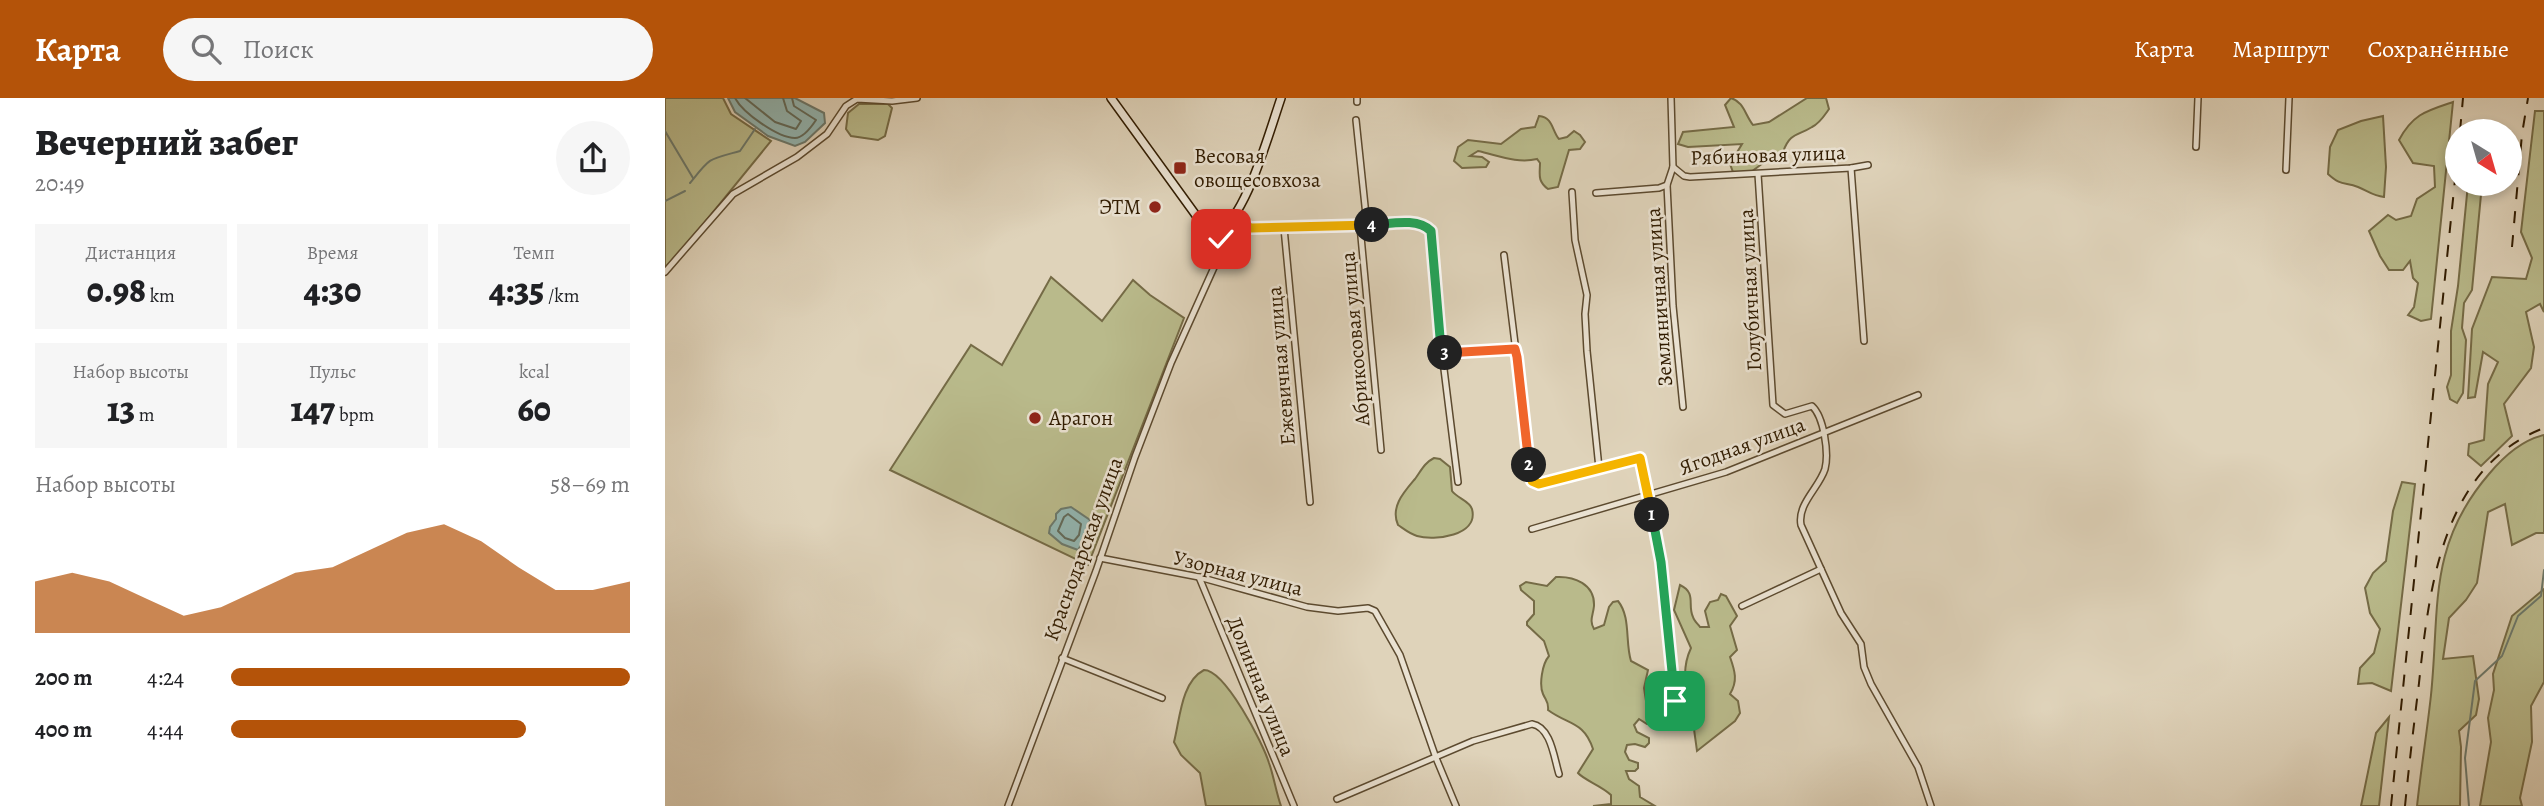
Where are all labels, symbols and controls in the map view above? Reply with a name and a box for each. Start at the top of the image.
search box [163,18,653,81]
text: Карта [35,27,121,72]
icon: search [187,30,225,68]
text: Поиск [243,32,314,67]
text: Карта [2134,33,2194,65]
text: Маршрут [2232,33,2330,65]
text: Сохранённые [2368,33,2509,65]
text: Вечерний забег [35,116,298,168]
north arrow [2445,119,2522,196]
map controls [2445,119,2522,196]
button: share [556,121,630,195]
street label: Рябиновая улица [1690,138,1846,172]
place label: Весовая овощесовхоза [1194,142,1321,194]
marker: Весовая овощесовхоза [1172,160,1188,176]
text: 20:49 [35,168,85,199]
place label: ЭТМ [1099,193,1141,221]
marker: ЭТМ [1147,199,1163,215]
street label: Земляничная улица [1639,206,1679,388]
pin: 4 [1355,208,1389,242]
street label: Голубичная улица [1732,208,1768,372]
pin [1191,209,1251,269]
text: 4 [1367,211,1376,237]
icon: check [1202,220,1240,258]
text: Дистанция [86,240,176,266]
text: Время [307,240,358,266]
text: Темп [513,240,555,266]
street label: Абрикосовая улица [1333,251,1377,428]
text: 0.98 [87,266,146,314]
text: 4:30 [304,266,361,314]
text: 4:35 [489,266,544,314]
text: km [146,283,175,309]
text: /km [544,283,579,309]
street label: Ежевичная улица [1260,285,1302,447]
pin: 3 [1427,336,1463,370]
text: 3 [1440,339,1449,365]
text: Набор высоты [73,359,189,385]
text: Пульс [309,359,356,385]
text: kcal [519,359,549,385]
text: 13 [107,385,135,433]
text: 147 [291,385,335,433]
text: 60 [517,385,551,433]
text: m [135,402,155,428]
text: bpm [335,402,374,428]
place label: Арагон [1048,404,1113,432]
marker: Арагон [1027,410,1043,426]
street label: Ягодная улица [1675,410,1809,482]
pin: 2 [1511,448,1547,482]
text: 2 [1524,451,1533,477]
street label: Краснодарская улица [1037,453,1129,645]
text: Набор высоты [35,469,176,500]
text: 58–69 m [550,469,630,500]
pin: 1 [1635,498,1669,532]
text: 1 [1648,501,1655,527]
street label: Узорная улица [1170,543,1306,603]
street label: Долинная улица [1220,612,1302,761]
text: 200 m [35,662,93,693]
text: 4:24 [147,662,184,693]
pin [1645,671,1705,731]
icon: arrive [1656,682,1694,720]
text: 400 m [35,714,92,745]
text: 4:44 [147,714,184,745]

